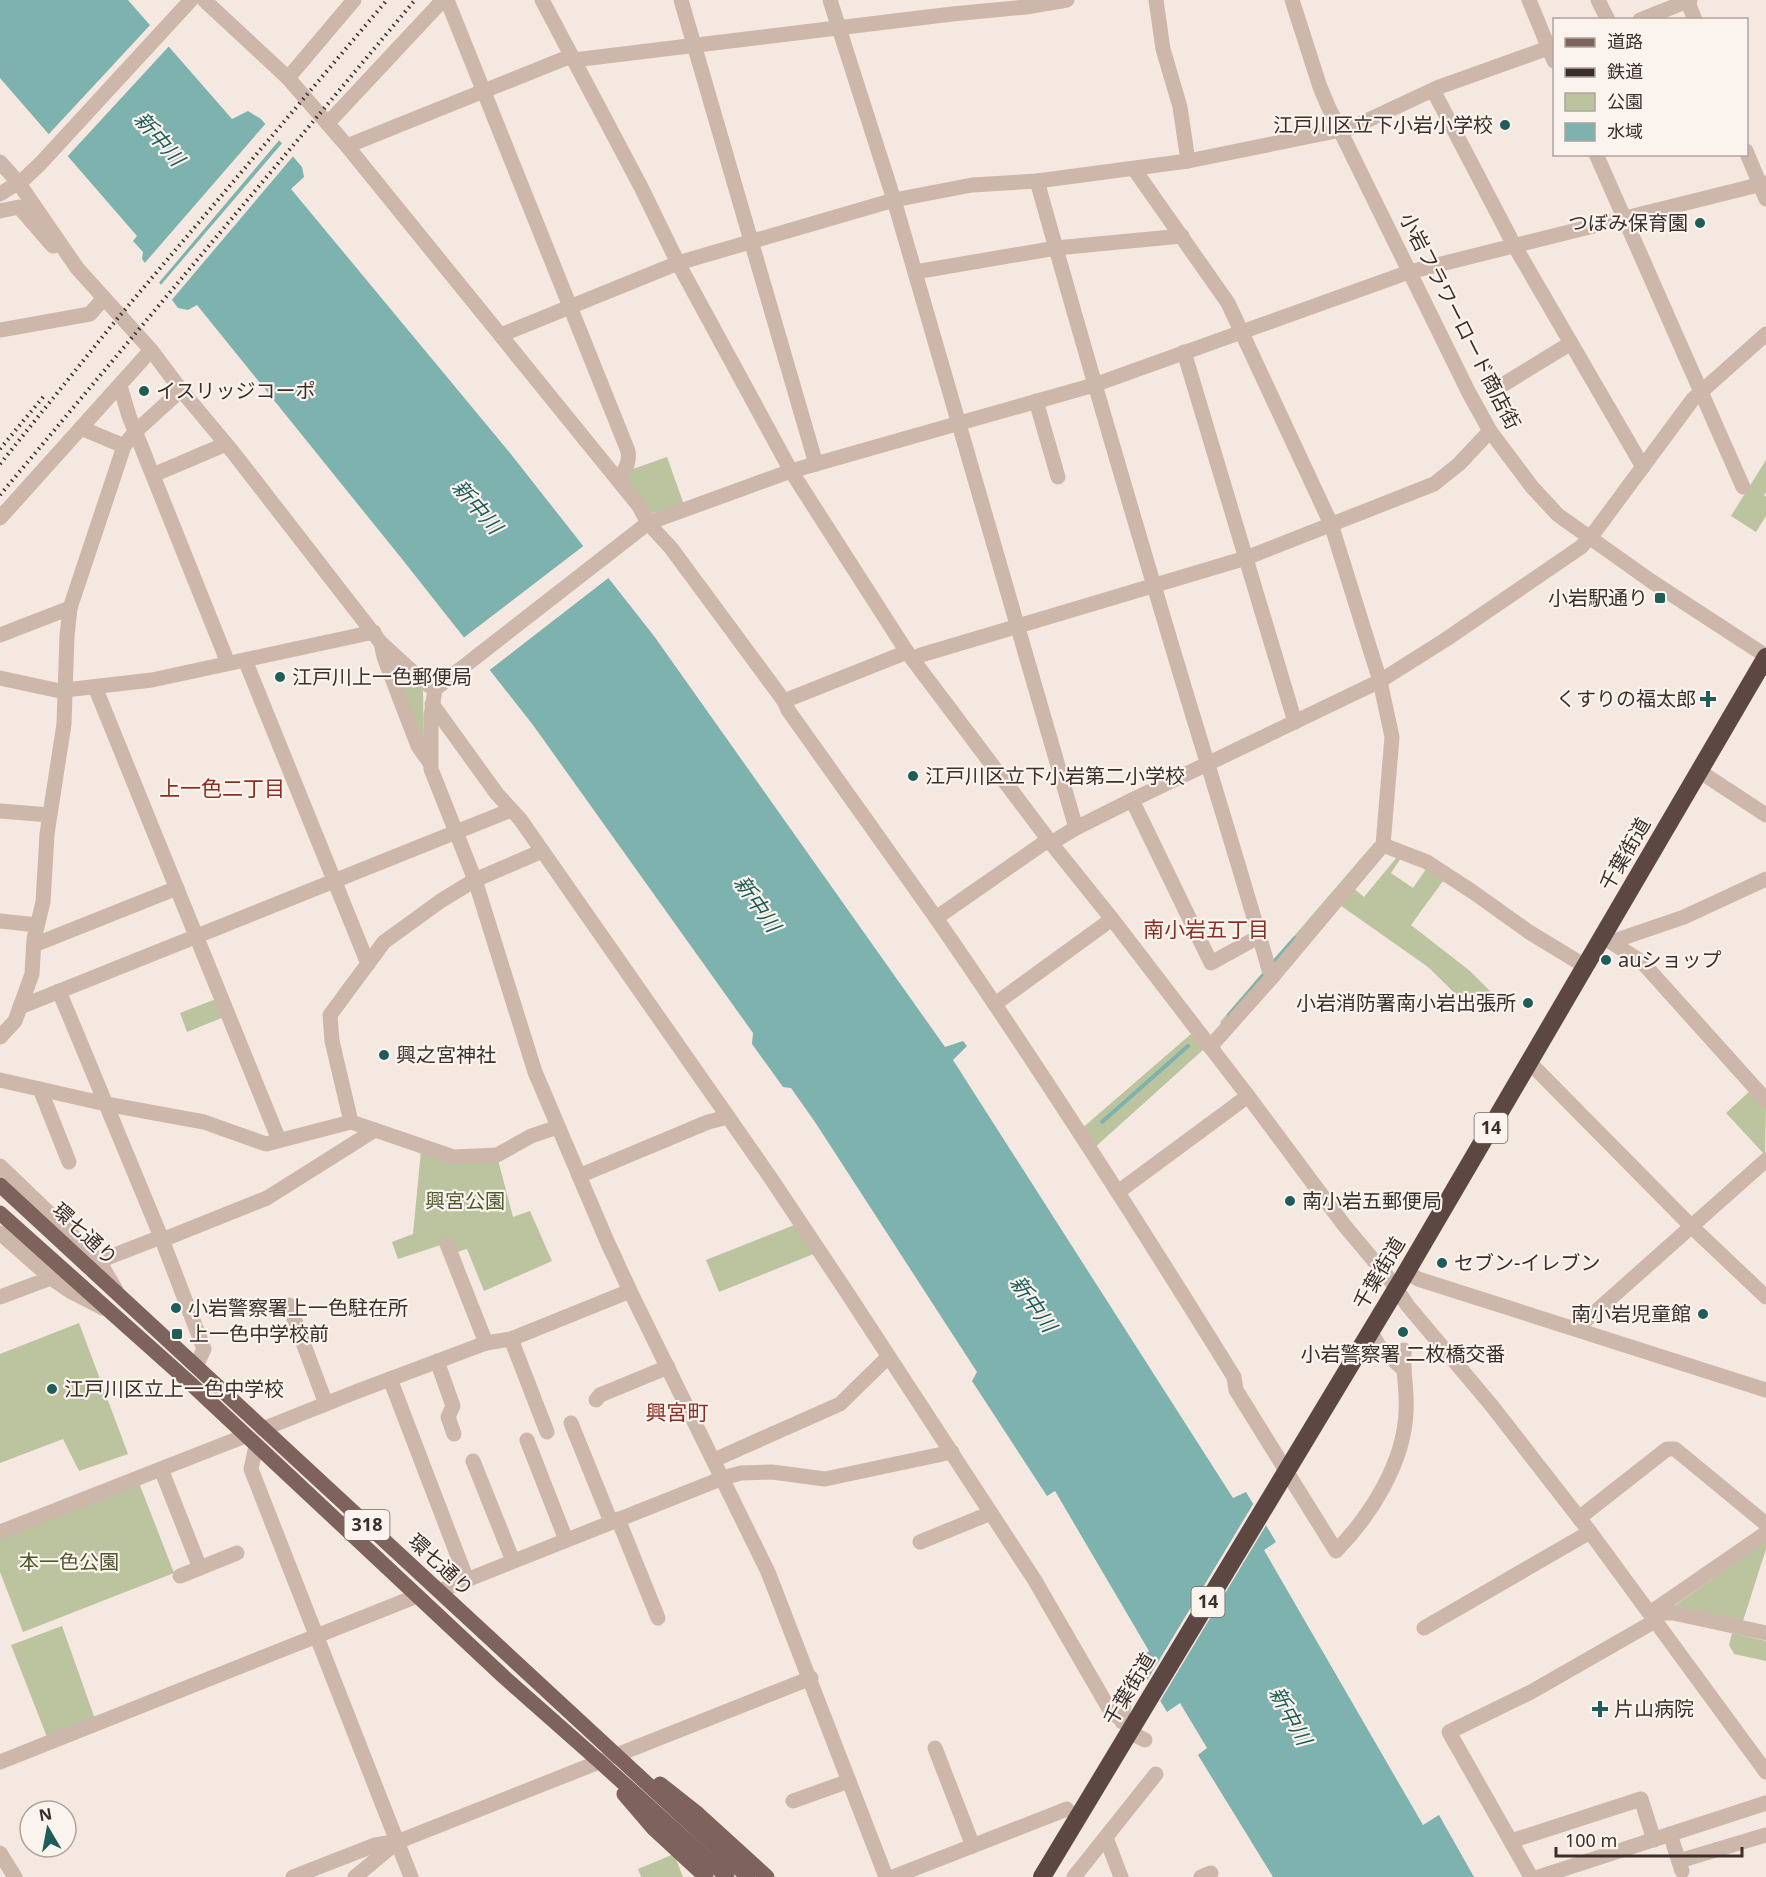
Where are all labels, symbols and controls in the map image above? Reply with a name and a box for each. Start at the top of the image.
legend [1553,18,1748,156]
text: 道路 [1607,29,1643,53]
text: 鉄道 [1607,59,1643,83]
text: 公園 [1607,89,1643,113]
water label: 新中川 [129,105,192,173]
place label: 江戸川区立下小岩小学校 [1273,111,1493,138]
marker: 江戸川区立下小岩小学校 [1498,118,1512,132]
text: 水域 [1607,119,1643,143]
street label: 小岩フラワーロード商店街 [1394,208,1527,434]
place label: つぼみ保育園 [1568,209,1688,236]
marker: つぼみ保育園 [1693,216,1707,230]
place label: イスリッジコーポ [156,377,315,404]
marker: イスリッジコーポ [137,384,151,398]
water label: 新中川 [447,473,510,541]
place label: 小岩駅通り [1548,584,1648,611]
marker: 小岩駅通り [1653,591,1667,605]
place label: 江戸川上一色郵便局 [292,663,472,690]
marker: 江戸川上一色郵便局 [273,670,287,684]
place label: くすりの福太郎 [1556,685,1696,712]
marker: くすりの福太郎 [1701,692,1715,706]
place label: 江戸川区立下小岩第二小学校 [925,762,1185,789]
marker: 江戸川区立下小岩第二小学校 [906,769,920,783]
district label: 上一色二丁目 [159,774,285,802]
street label: 千葉街道 [1593,812,1656,895]
water label: 新中川 [728,870,789,939]
district label: 南小岩五丁目 [1143,915,1269,943]
place label: auショップ [1618,946,1722,973]
marker: auショップ [1599,953,1613,967]
place label: 小岩消防署南小岩出張所 [1296,989,1516,1016]
marker: 小岩消防署南小岩出張所 [1521,996,1535,1010]
place label: 興之宮神社 [396,1041,496,1068]
marker: 興之宮神社 [377,1048,391,1062]
road number: 14 [1474,1113,1508,1143]
park label: 興宮公園 [425,1187,505,1214]
place label: 南小岩五郵便局 [1302,1187,1442,1214]
marker: 南小岩五郵便局 [1283,1194,1297,1208]
street label: 環七通り [47,1196,124,1271]
street label: 千葉街道 [1346,1232,1411,1314]
place label: セブン-イレブン [1454,1249,1600,1276]
marker: セブン-イレブン [1435,1256,1449,1270]
water label: 新中川 [1004,1270,1065,1339]
place label: 小岩警察署上一色駐在所 [188,1294,408,1321]
place label: 南小岩児童館 [1571,1300,1691,1327]
marker: 小岩警察署上一色駐在所 [169,1301,183,1315]
marker: 南小岩児童館 [1696,1307,1710,1321]
place label: 上一色中学校前 [189,1320,329,1347]
marker: 小岩警察署 二枚橋交番 [1396,1325,1410,1339]
marker: 上一色中学校前 [170,1327,184,1341]
place label: 小岩警察署 二枚橋交番 [1300,1340,1506,1367]
place label: 江戸川区立上一色中学校 [64,1375,284,1402]
marker: 江戸川区立上一色中学校 [45,1382,59,1396]
district label: 興宮町 [646,1398,709,1426]
road number: 318 [344,1510,389,1540]
street label: 環七通り [403,1527,480,1602]
park label: 本一色公園 [19,1548,119,1575]
road number: 14 [1192,1587,1224,1617]
street label: 千葉街道 [1096,1648,1161,1730]
water label: 新中川 [1263,1681,1319,1752]
place label: 片山病院 [1614,1695,1694,1722]
marker: 片山病院 [1591,1700,1609,1718]
north arrow [18,1799,78,1859]
text: N [37,1802,54,1826]
scale bar [1556,1820,1742,1858]
text: 100 m [1565,1828,1617,1852]

